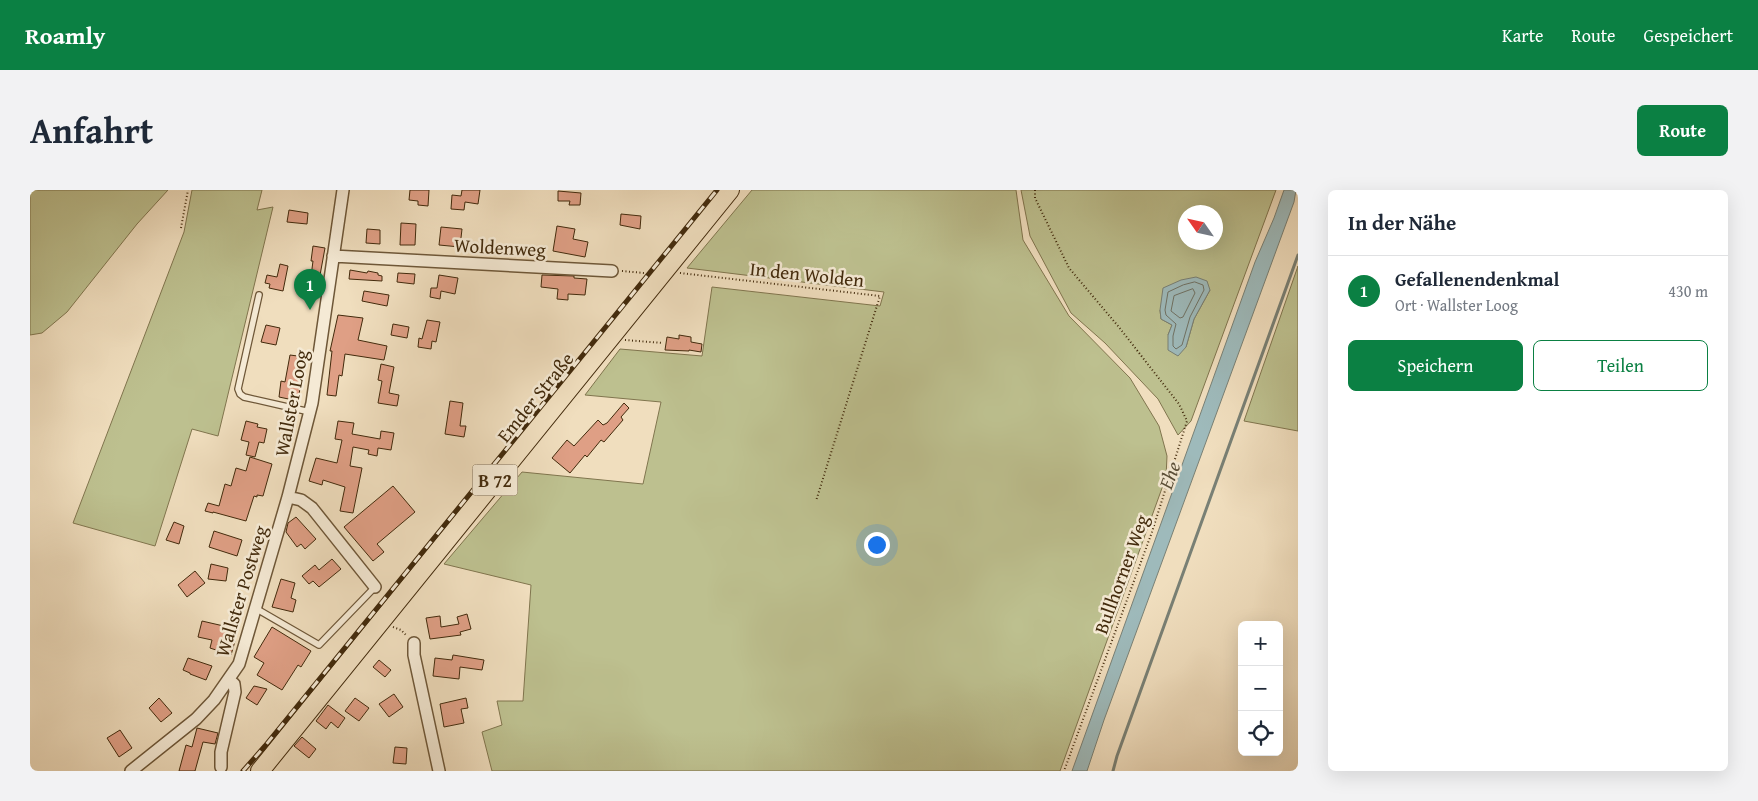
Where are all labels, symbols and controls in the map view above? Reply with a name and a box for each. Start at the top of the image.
text: Roamly [25,18,105,53]
text: Karte [1502,22,1543,49]
text: Route [1571,22,1616,49]
text: Gespeichert [1644,22,1733,49]
text: Anfahrt [30,105,153,156]
button: Route [1637,105,1728,156]
north arrow [1178,205,1223,250]
text: In der Nähe [1348,207,1456,238]
street label: Woldenweg [454,231,547,263]
street label: In den Wolden [748,254,866,294]
text: Gefallenendenkmal [1395,265,1559,293]
pin: 1 [294,269,326,310]
text: 1 [1360,279,1368,303]
text: 430 m [1668,279,1708,303]
text: Ort · Wallster Loog [1395,293,1518,317]
button: Speichern [1348,340,1523,391]
button: Teilen [1533,340,1708,391]
street label: Emder Straße [490,346,580,448]
street label: Wallster Loog [267,347,315,459]
water label: Ehe [1150,457,1187,494]
road number: B 72 [472,464,518,496]
street label: Bullhorner Weg [1086,510,1156,638]
street label: Wallster Postweg [208,521,274,660]
your location [864,532,890,558]
map controls [1238,621,1283,756]
button: + [1238,621,1283,666]
button: − [1238,666,1283,711]
button: locate [1238,711,1283,756]

